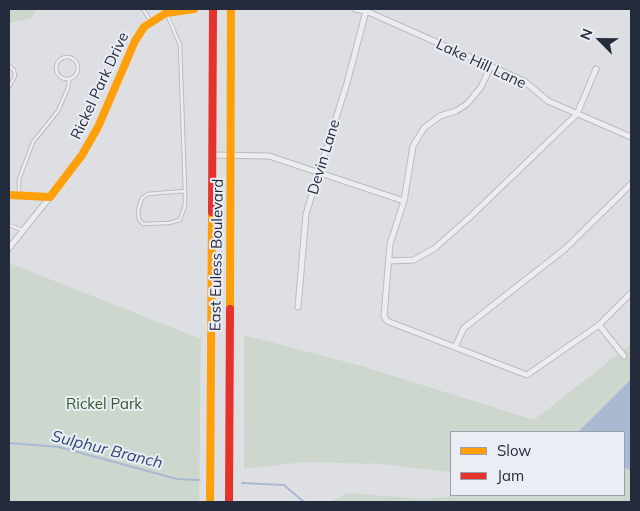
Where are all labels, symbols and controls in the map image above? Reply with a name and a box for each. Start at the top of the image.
north arrow [575,15,625,65]
text: N [576,26,597,43]
street label: Rickel Park Drive [67,30,133,142]
street label: Lake Hill Lane [433,35,529,93]
street label: Devin Lane [304,117,344,197]
street label: East Euless Boulevard [207,179,227,331]
park label: Rickel Park [66,395,142,413]
water label: Sulphur Branch [49,427,165,473]
legend [450,431,625,496]
text: Slow [497,441,531,460]
text: Jam [497,466,524,485]

